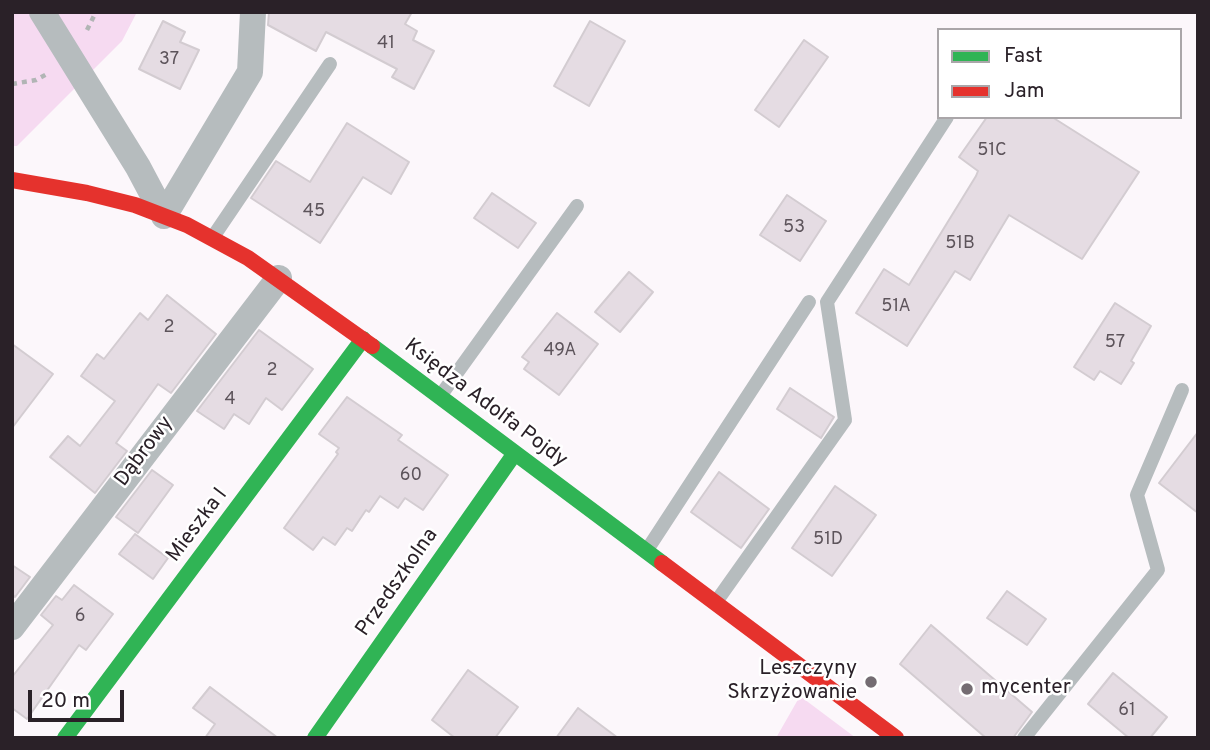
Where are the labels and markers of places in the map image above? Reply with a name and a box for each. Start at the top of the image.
place label: Leszczyny Skrzyżowanie [727,657,857,707]
marker: Leszczyny Skrzyżowanie [863,674,879,690]
place label: mycenter [981,676,1071,702]
marker: mycenter [959,681,975,697]

